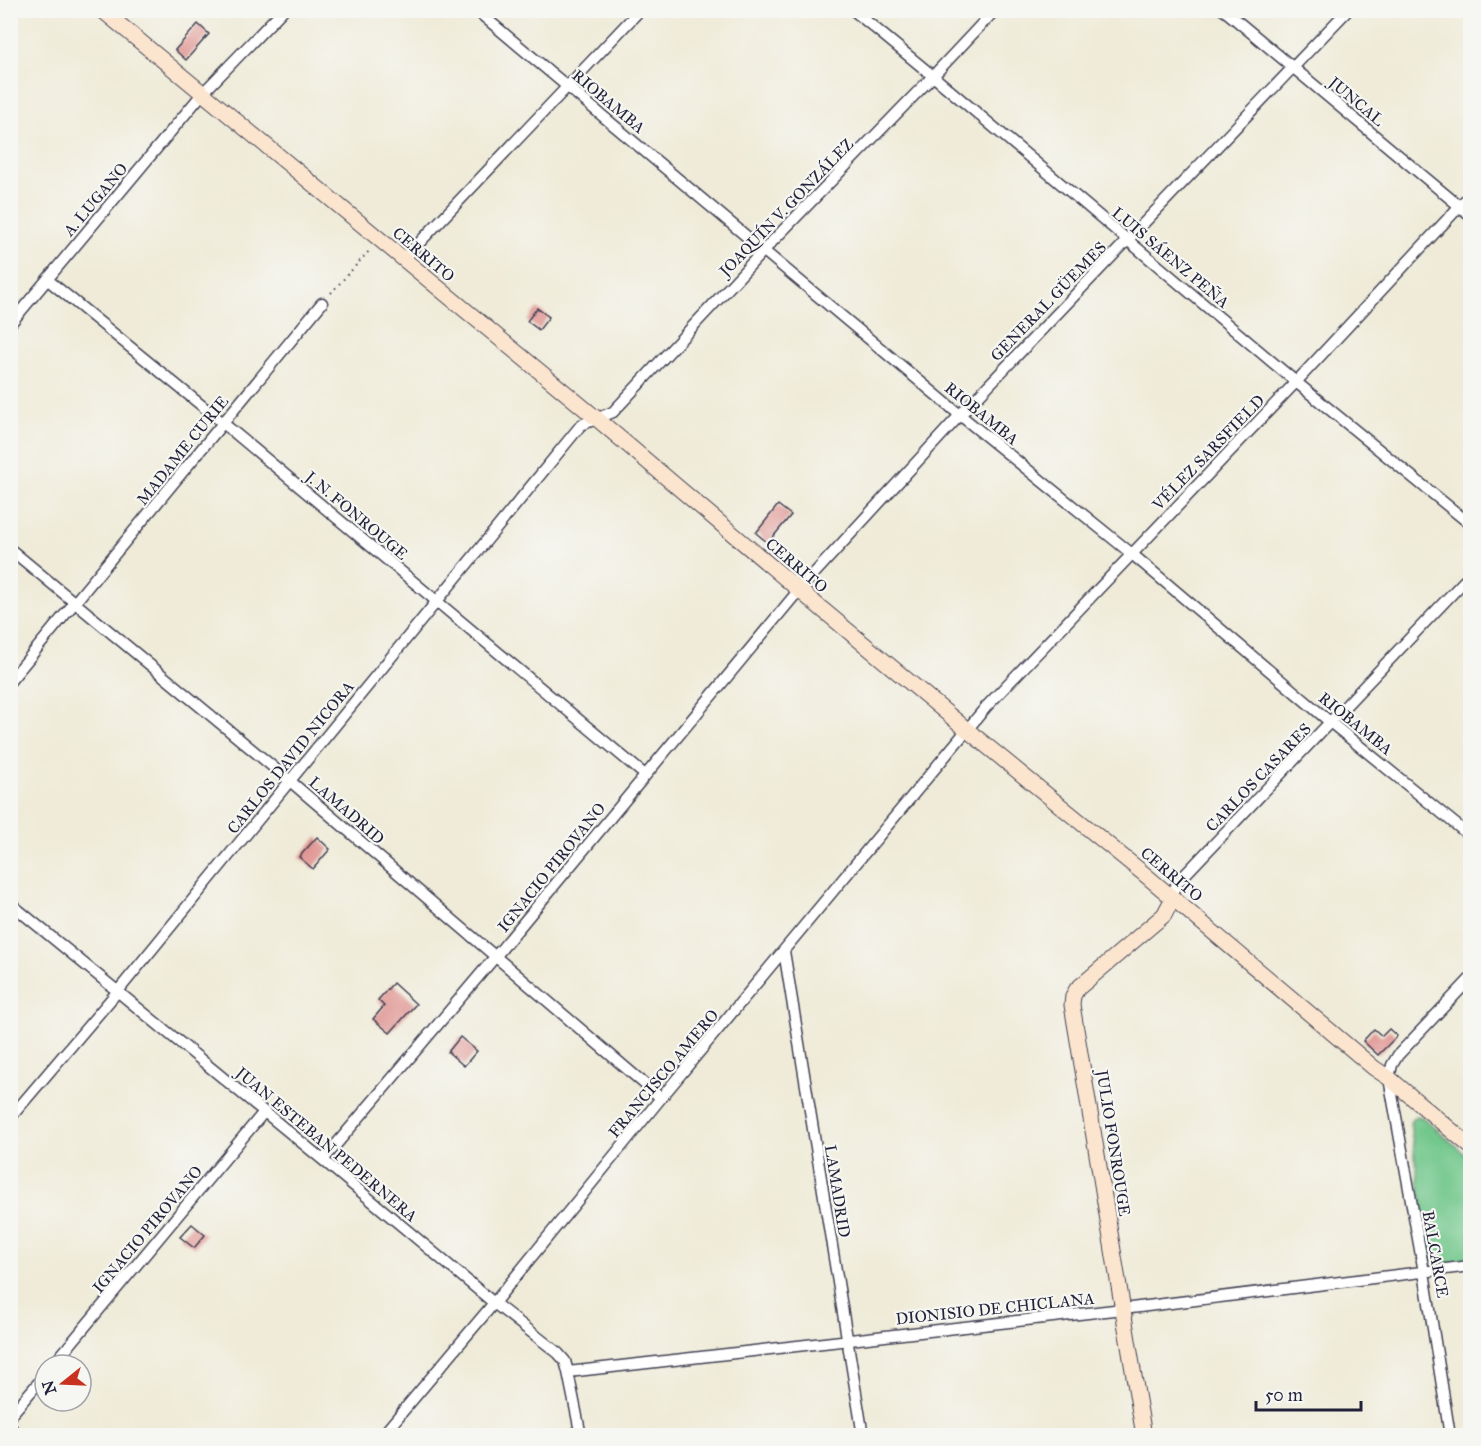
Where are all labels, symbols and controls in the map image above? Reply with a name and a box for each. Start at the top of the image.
street label: RIOBAMBA [568,65,649,137]
street label: JUNCAL [1323,72,1388,131]
street label: JOAQUÍN V. GONZÁLEZ [713,133,858,282]
street label: A. LUGANO [59,159,131,241]
street label: LUIS SÁENZ PEÑA [1108,202,1234,312]
street label: CERRITO [389,223,458,286]
street label: GENERAL GÜEMES [986,237,1110,365]
street label: RIOBAMBA [941,378,1022,449]
street label: VÉLEZ SARSFIELD [1146,389,1268,515]
street label: MADAME CURIE [133,392,232,509]
street label: J. N. FONROUGE [300,466,412,564]
street label: CERRITO [762,534,831,597]
street label: CARLOS DAVID NICORA [223,677,358,837]
street label: RIOBAMBA [1315,688,1396,759]
street label: CARLOS CASARES [1202,719,1315,835]
street label: LAMADRID [305,773,388,848]
street label: IGNACIO PIROVANO [493,799,609,936]
street label: CERRITO [1137,843,1206,906]
street label: FRANCISCO AMERO [604,1005,722,1141]
street label: JUAN ESTEBAN PEDERNERA [230,1062,421,1227]
street label: JULIO FONROUGE [1091,1067,1134,1218]
street label: LAMADRID [821,1143,854,1239]
street label: IGNACIO PIROVANO [88,1162,206,1297]
street label: BALCARCE [1418,1209,1453,1299]
street label: DIONISIO DE CHICLANA [895,1289,1096,1328]
north arrow [33,1353,93,1413]
scale bar [1256,1374,1361,1412]
text: N [38,1378,60,1397]
text: 50 m [1265,1384,1303,1406]

